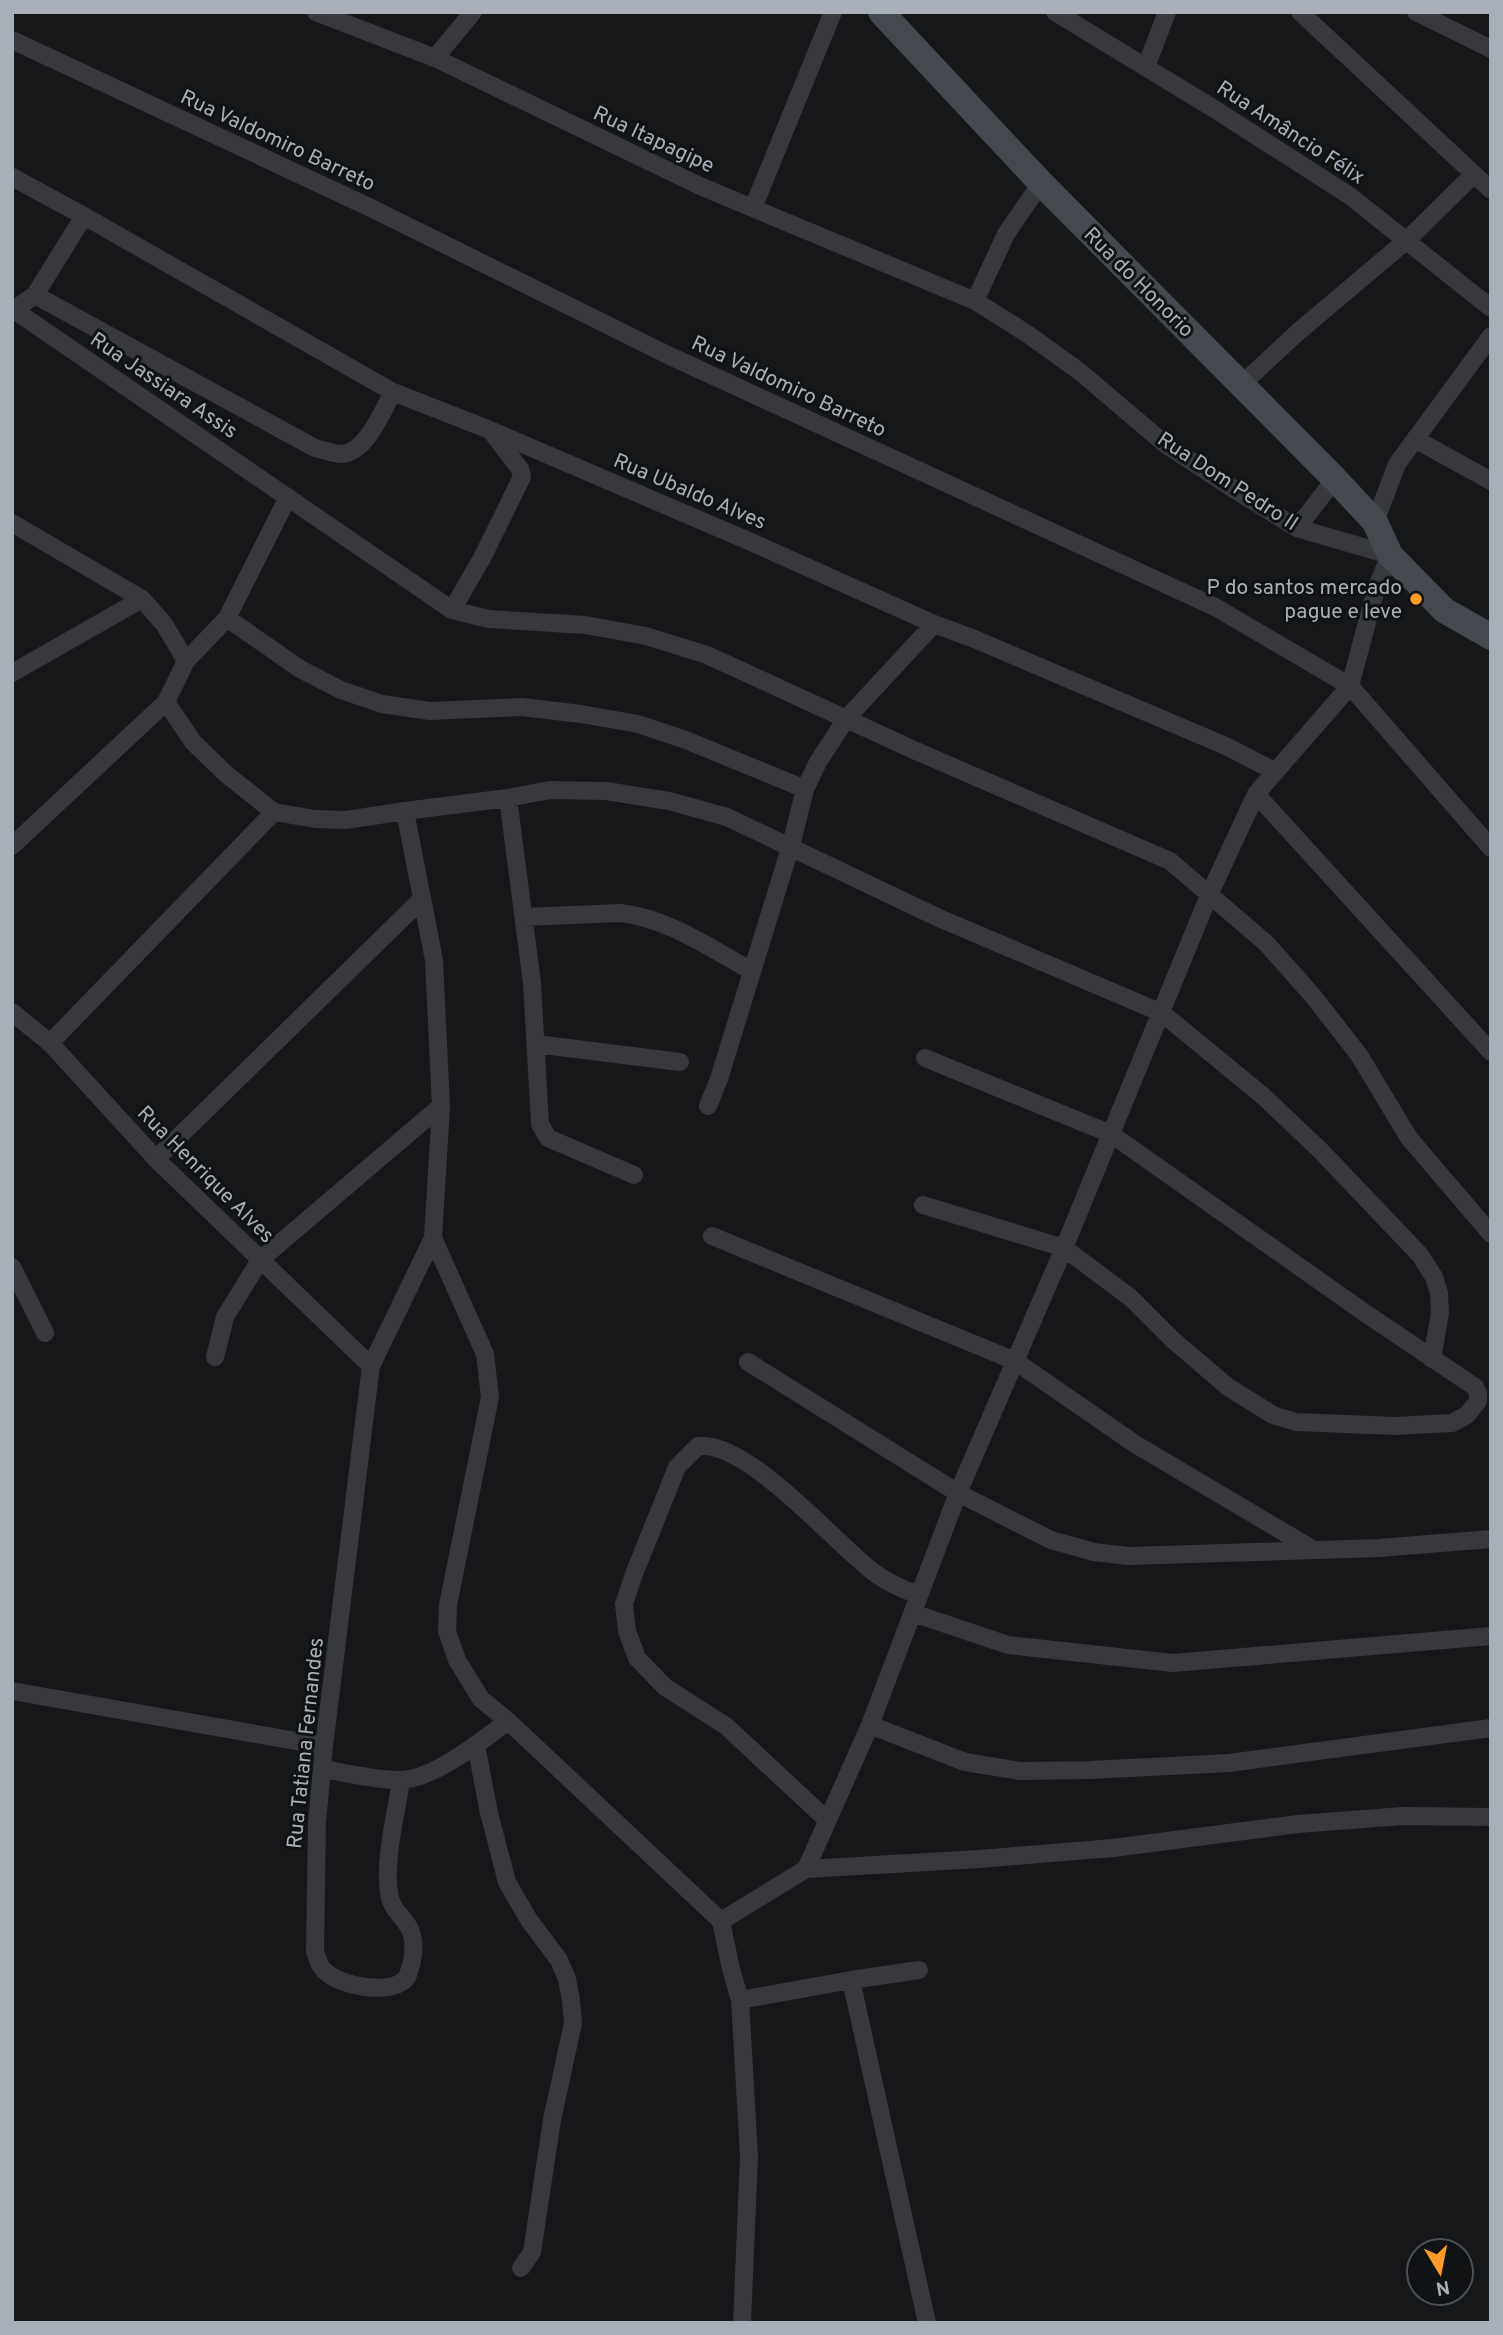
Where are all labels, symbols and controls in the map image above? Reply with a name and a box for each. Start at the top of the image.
street label: Rua Amâncio Félix [1211,75,1370,191]
street label: Rua Valdomiro Barreto [176,84,379,198]
street label: Rua Itapagipe [588,100,718,180]
street label: Rua do Honorio [1077,222,1199,344]
street label: Rua Jassiara Assis [84,327,242,446]
street label: Rua Valdomiro Barreto [687,330,890,444]
street label: Rua Dom Pedro II [1152,427,1303,538]
street label: Rua Ubaldo Alves [609,448,770,537]
place label: P do santos mercado pague e leve [1206,575,1402,626]
marker: P do santos mercado pague e leve [1408,591,1424,607]
street label: Rua Henrique Alves [130,1101,279,1250]
street label: Rua Tatiana Fernandes [282,1636,331,1850]
north arrow [1405,2237,1475,2307]
text: N [1434,2274,1451,2300]

